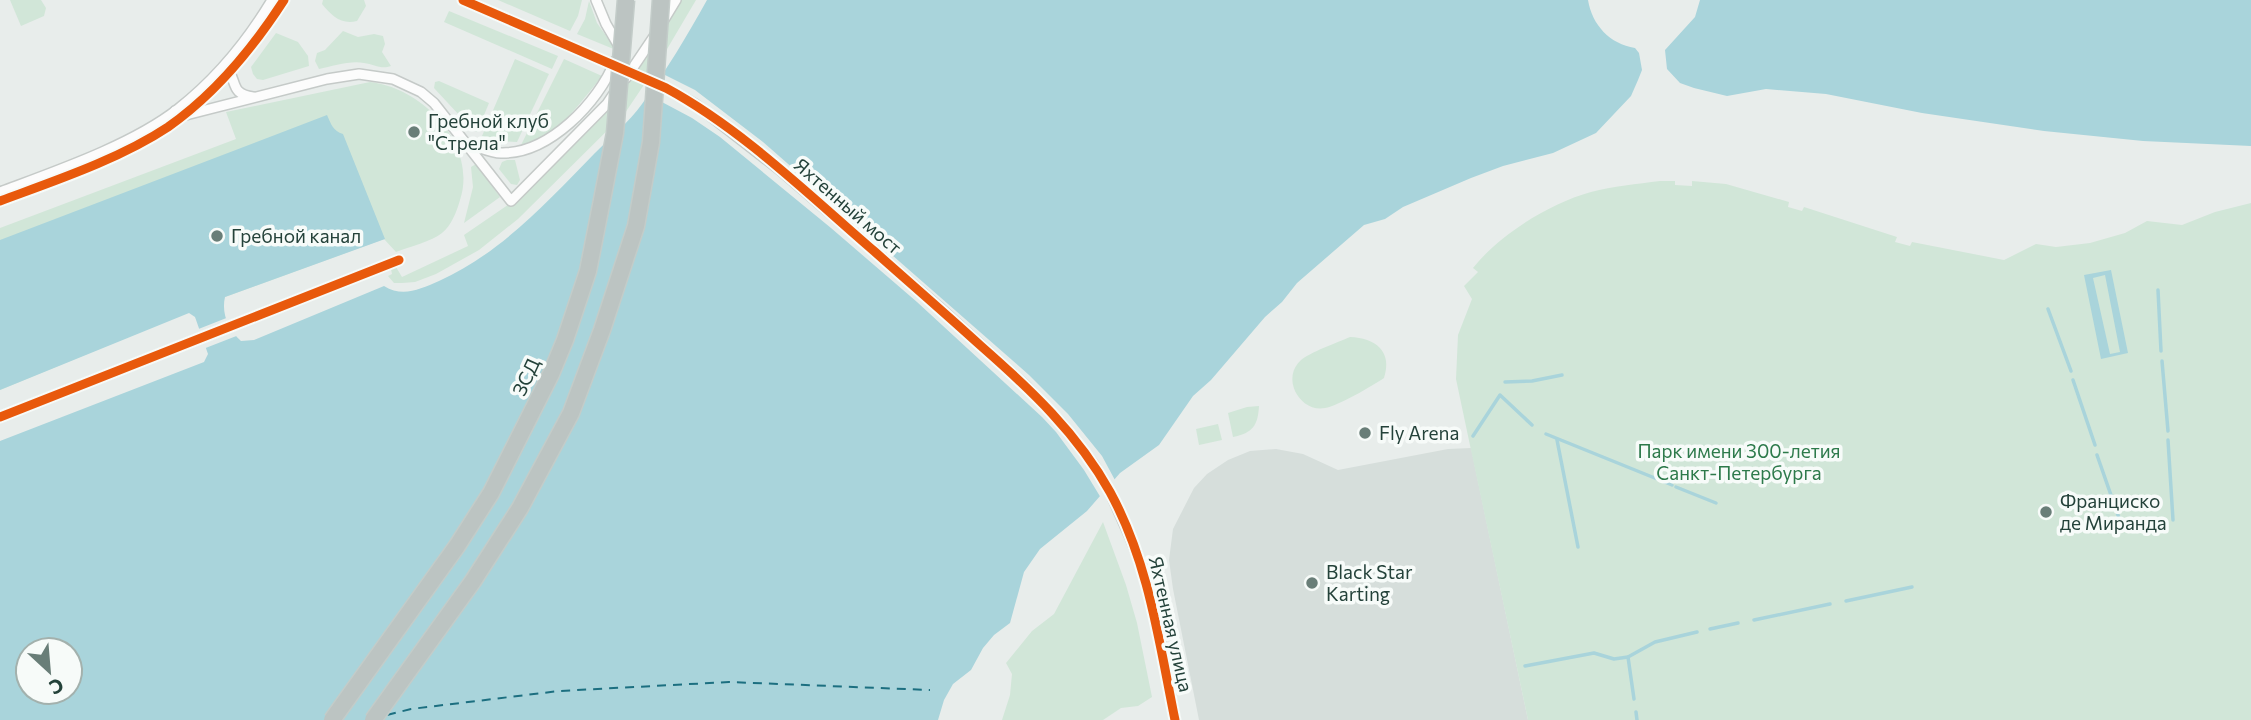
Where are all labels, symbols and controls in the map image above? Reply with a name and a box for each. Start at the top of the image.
place label: Гребной клуб "Стрела" [428,109,549,154]
marker: Гребной клуб "Стрела" [406,124,422,140]
street label: Яхтенный мост [790,153,907,259]
place label: Гребной канал [231,224,361,247]
marker: Гребной канал [209,228,225,244]
street label: ЗСД [507,354,544,399]
place label: Fly Arena [1379,421,1459,444]
marker: Fly Arena [1357,425,1373,441]
park label: Парк имени 300-летия Санкт-Петербурга [1637,439,1841,484]
place label: Франциско де Миранда [2060,489,2167,534]
marker: Франциско де Миранда [2038,504,2054,520]
street label: Яхтенная улица [1145,554,1198,694]
place label: Black Star Karting [1326,560,1413,605]
marker: Black Star Karting [1304,575,1320,591]
north arrow [14,636,84,706]
text: С [46,674,68,700]

